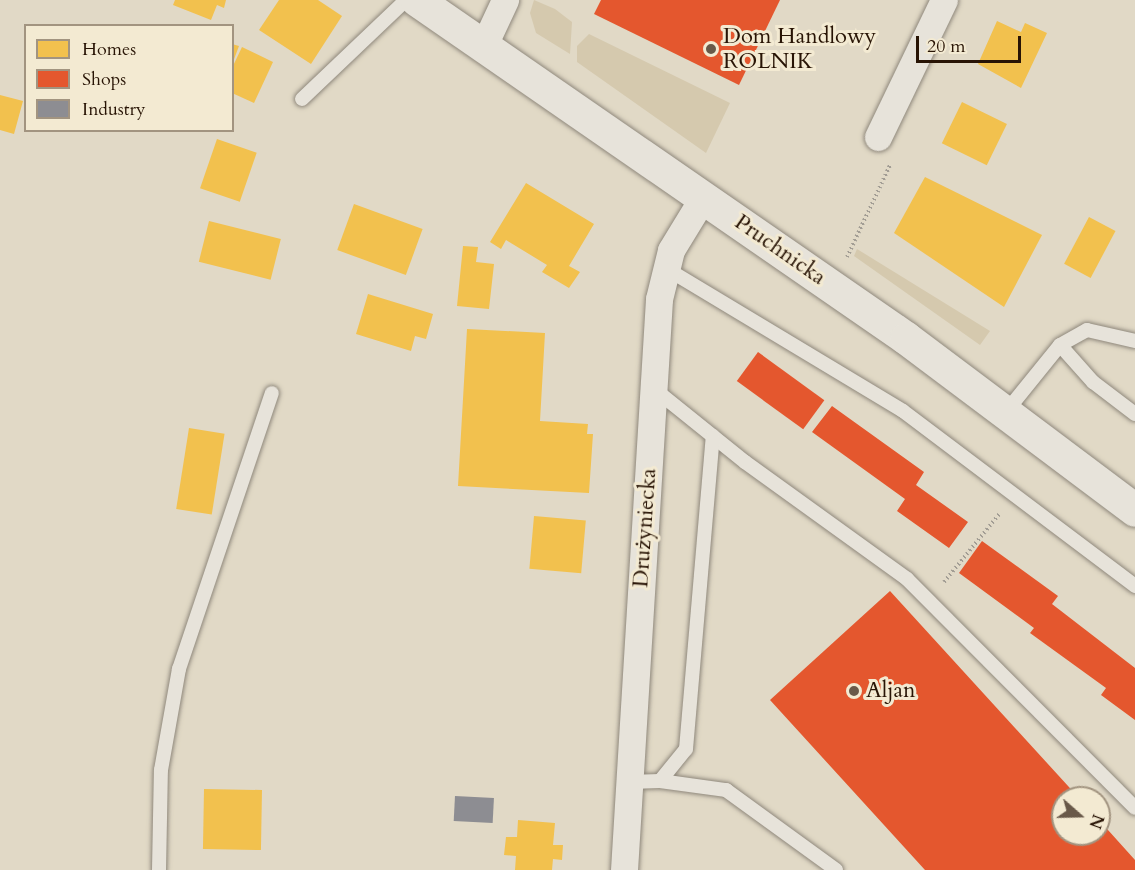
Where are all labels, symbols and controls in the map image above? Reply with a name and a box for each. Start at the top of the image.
place label: Dom Handlowy ROLNIK [723,23,876,74]
legend [24,24,234,132]
scale bar [919,24,1024,62]
text: 20 m [927,34,966,59]
text: Homes [82,37,136,62]
marker: Dom Handlowy ROLNIK [704,42,718,56]
text: Shops [82,67,126,92]
text: Industry [82,97,146,122]
street label: Pruchnicka [729,209,831,291]
street label: Drużyniecka [628,468,662,588]
place label: Aljan [866,678,915,704]
marker: Aljan [847,684,861,698]
north arrow [1051,786,1111,846]
text: N [1083,811,1109,832]

